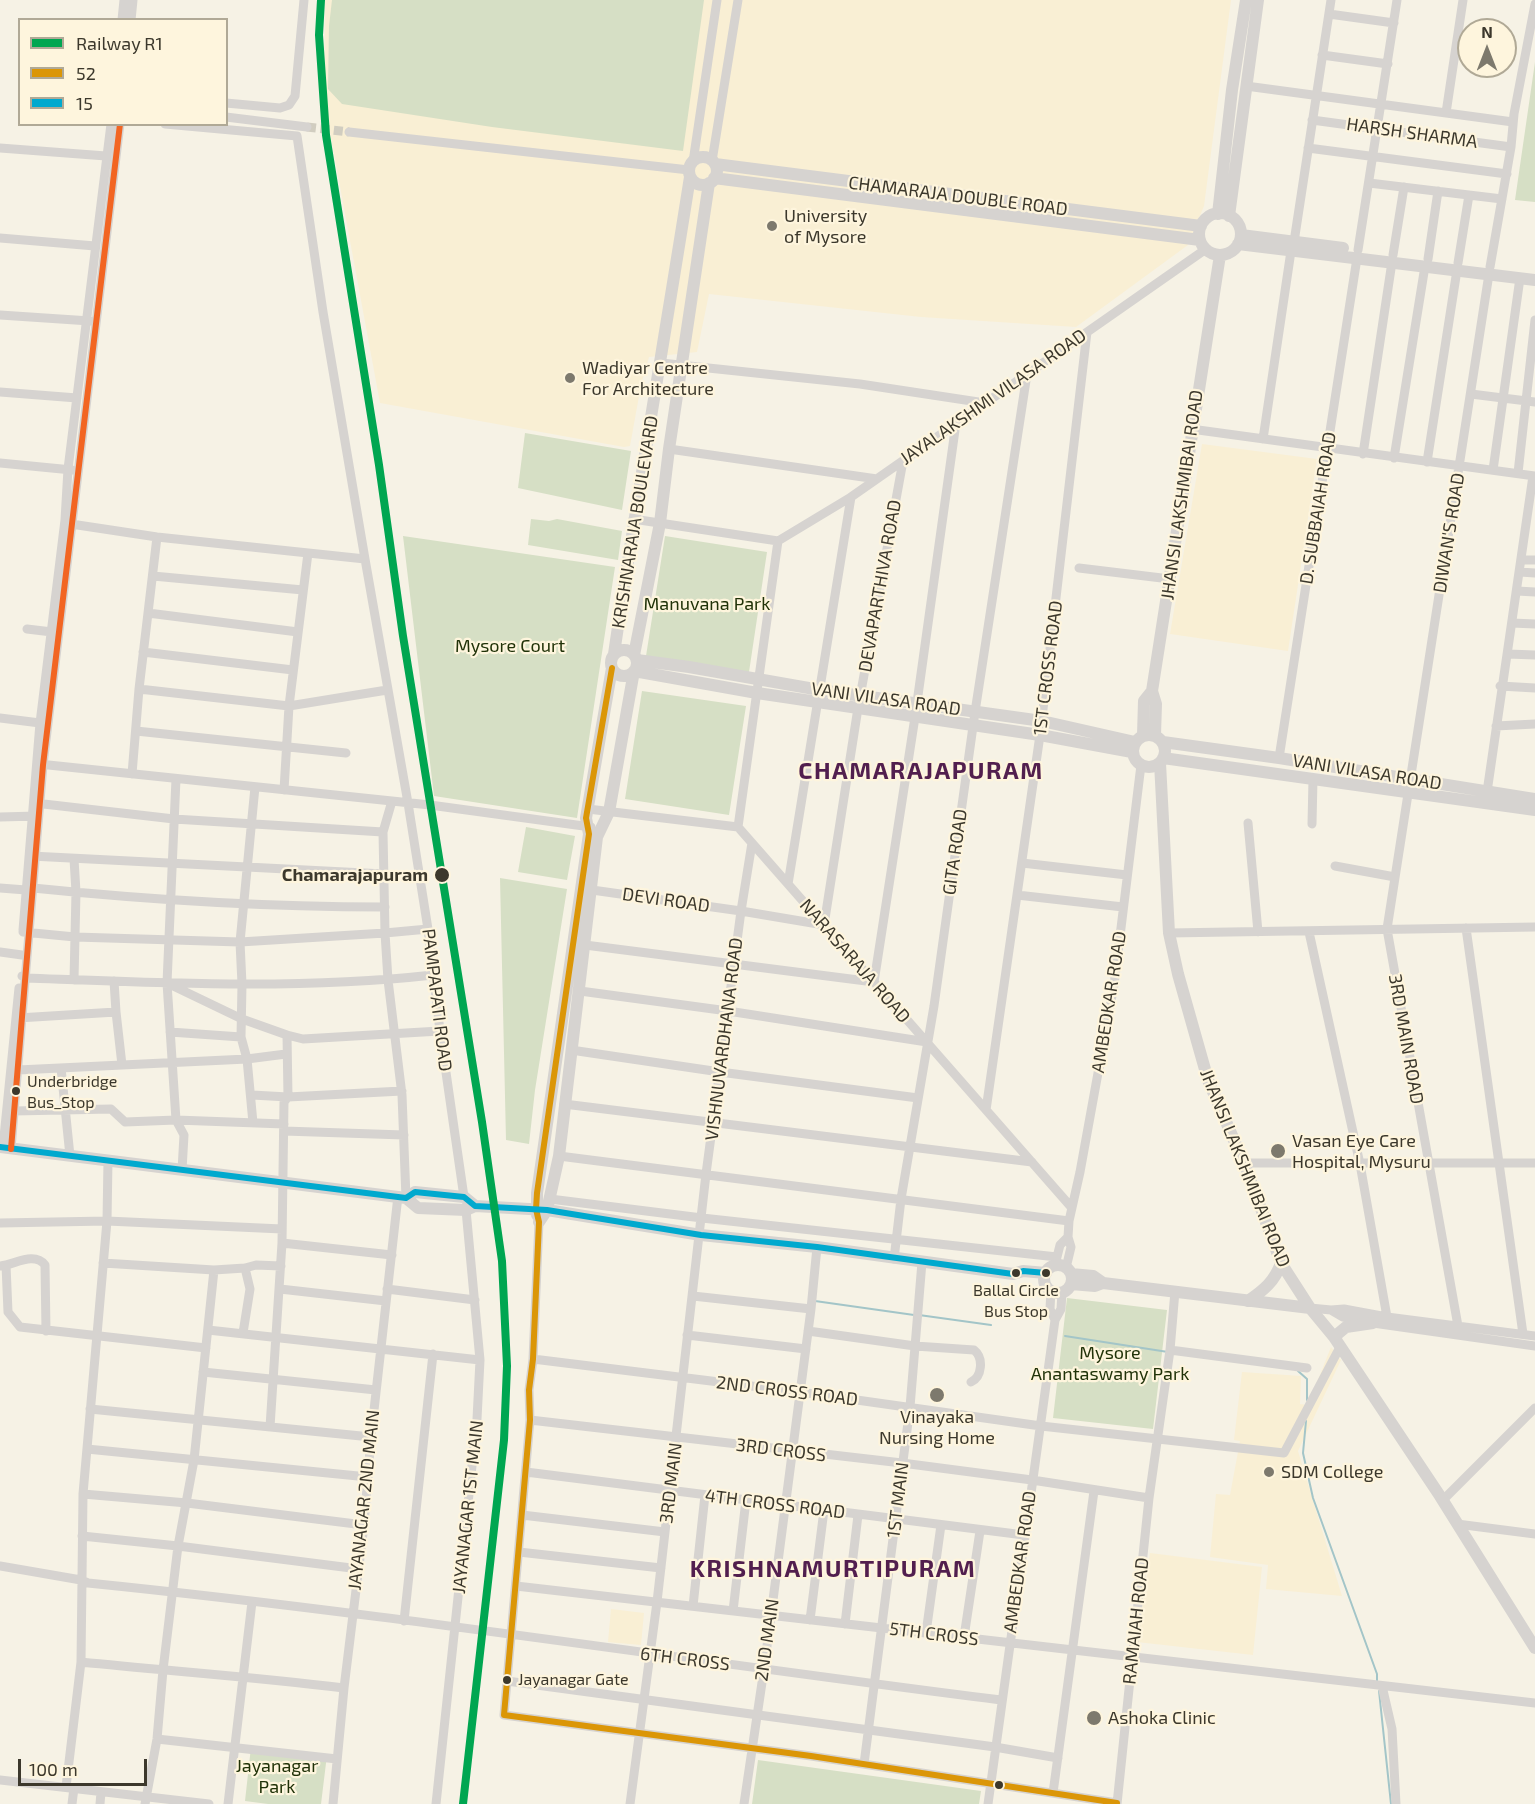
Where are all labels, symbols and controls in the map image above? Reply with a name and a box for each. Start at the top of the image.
legend [18,18,228,126]
north arrow [1457,18,1517,78]
text: N [1481,22,1493,41]
text: Railway R1 [76,32,163,54]
text: 52 [76,62,96,84]
text: 15 [76,92,93,114]
street label: HARSH SHARMA [1345,113,1479,153]
street label: CHAMARAJA DOUBLE ROAD [847,172,1069,220]
place label: University of Mysore [784,205,867,248]
marker: University of Mysore [765,219,779,233]
street label: JAYALAKSHMI VILASA ROAD [896,324,1090,470]
place label: Wadiyar Centre For Architecture [582,357,714,400]
marker: Wadiyar Centre For Architecture [563,371,577,385]
street label: JHANSI LAKSHMIBAI ROAD [1157,389,1207,601]
street label: KRISHNARAJA BOULEVARD [607,414,663,630]
street label: D. SUBBAIAH ROAD [1295,430,1341,586]
street label: DIWAN'S ROAD [1429,471,1469,595]
street label: DEVAPARTHIVA ROAD [854,498,906,674]
park label: Manuvana Park [644,593,770,615]
street label: 1ST CROSS ROAD [1029,599,1067,737]
park label: Mysore Court [455,635,565,657]
street label: VANI VILASA ROAD [810,678,962,720]
street label: VANI VILASA ROAD [1291,750,1443,794]
district label: CHAMARAJAPURAM [798,757,1044,785]
street label: GITA ROAD [938,807,972,897]
place label: Chamarajapuram [282,864,428,886]
marker: Chamarajapuram [433,866,451,884]
street label: DEVI ROAD [621,883,711,917]
street label: NARASARAJA ROAD [795,895,915,1027]
street label: PAMPAPATI ROAD [418,927,456,1073]
street label: AMBEDKAR ROAD [1087,930,1131,1074]
street label: VISHNUVARDHANA ROAD [701,936,747,1142]
street label: 3RD MAIN ROAD [1384,972,1428,1106]
street label: JHANSI LAKSHMIBAI ROAD [1195,1066,1295,1270]
place label: Underbridge Bus_Stop [27,1072,117,1110]
marker: Underbridge Bus_Stop [10,1085,22,1097]
place label: Vasan Eye Care Hospital, Mysuru [1292,1130,1431,1172]
marker: Vasan Eye Care Hospital, Mysuru [1269,1142,1287,1160]
marker: Ballal Circle Bus Stop [1010,1267,1022,1279]
unlabelled marker [1040,1267,1052,1279]
place label: Ballal Circle Bus Stop [973,1281,1059,1319]
park label: Mysore Anantaswamy Park [1031,1342,1189,1384]
street label: 2ND CROSS ROAD [715,1372,859,1410]
marker: Vinayaka Nursing Home [928,1386,946,1404]
place label: Vinayaka Nursing Home [879,1406,995,1448]
street label: JAYANAGAR 2ND MAIN [344,1409,384,1591]
street label: JAYANAGAR 1ST MAIN [448,1419,488,1595]
street label: 3RD CROSS [735,1434,827,1466]
street label: 3RD MAIN [655,1441,687,1525]
street label: 1ST MAIN [883,1461,913,1539]
place label: SDM College [1281,1461,1383,1483]
marker: SDM College [1262,1465,1276,1479]
street label: 4TH CROSS ROAD [704,1485,846,1523]
street label: AMBEDKAR ROAD [999,1490,1041,1634]
district label: KRISHNAMURTIPURAM [690,1555,976,1583]
street label: RAMAIAH ROAD [1119,1556,1153,1686]
street label: 2ND MAIN [751,1597,783,1683]
street label: 5TH CROSS [888,1618,980,1650]
street label: 6TH CROSS [639,1643,731,1675]
place label: Jayanagar Gate [518,1670,629,1690]
marker: Jayanagar Gate [501,1674,513,1686]
place label: Ashoka Clinic [1108,1707,1216,1729]
marker: Ashoka Clinic [1085,1709,1103,1727]
scale bar [21,1747,150,1785]
park label: Jayanagar Park [236,1755,318,1798]
text: 100 m [29,1758,78,1780]
unlabelled marker [993,1779,1005,1791]

